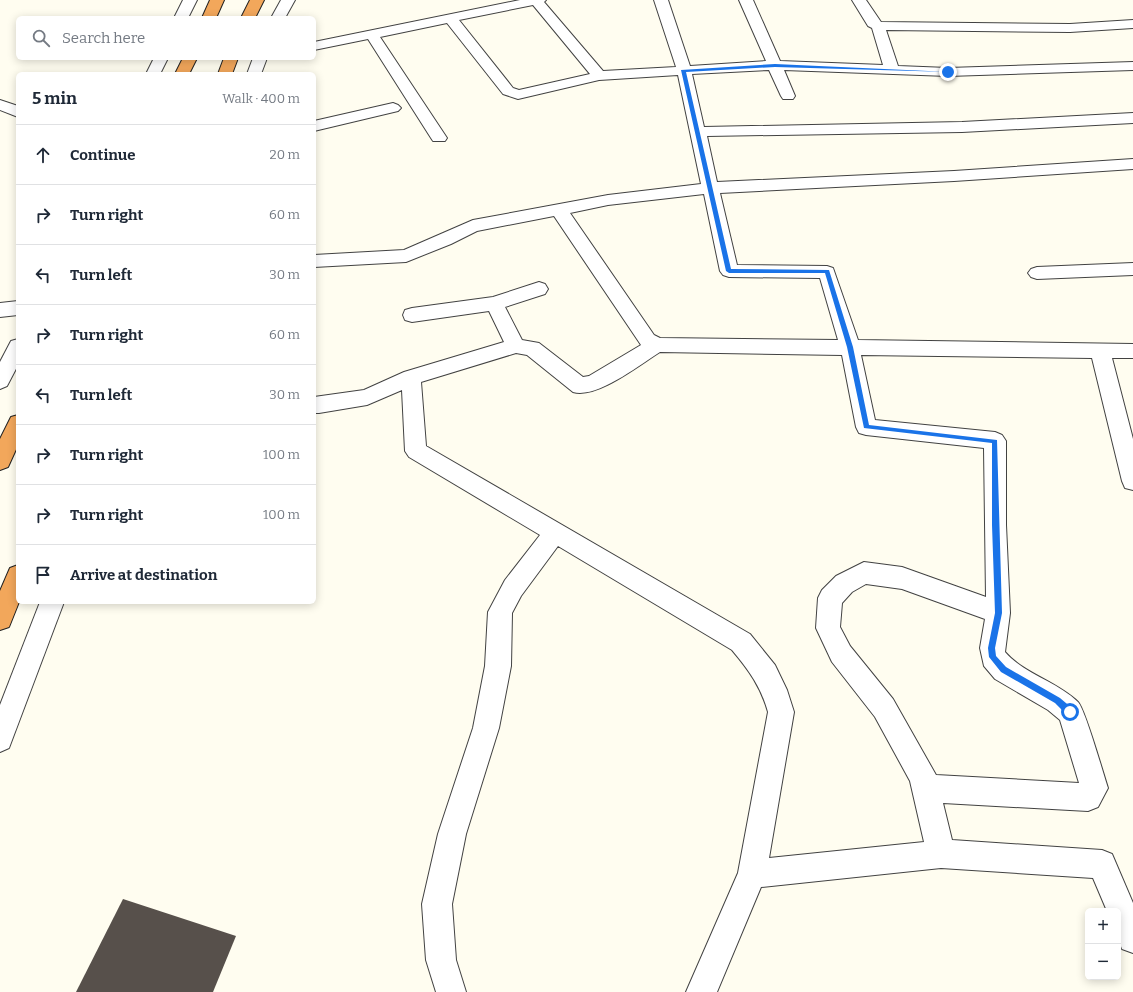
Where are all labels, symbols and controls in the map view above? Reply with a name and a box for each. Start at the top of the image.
search box [16,16,316,60]
icon: search [30,27,52,49]
text: Search here [62,29,145,47]
route end [939,63,957,81]
text: 5 min [32,88,77,109]
text: Walk · 400 m [222,91,300,106]
icon: ahead [32,144,54,166]
text: Continue [70,146,136,164]
text: 20 m [270,147,300,162]
icon: right [32,204,54,226]
text: Turn right [70,206,143,224]
text: 60 m [269,207,300,222]
icon: left [32,264,54,286]
text: Turn left [70,266,132,284]
text: 30 m [269,267,300,282]
icon: right [32,324,54,346]
text: Turn right [70,326,143,344]
text: 60 m [269,327,300,342]
icon: left [32,384,54,406]
text: Turn left [70,386,132,404]
text: 30 m [269,387,300,402]
icon: right [32,444,54,466]
text: Turn right [70,446,143,464]
text: 100 m [263,447,300,462]
icon: right [32,504,54,526]
text: Turn right [70,506,143,524]
text: 100 m [263,507,300,522]
icon: arrive [32,564,54,586]
text: Arrive at destination [70,566,217,584]
route start [1061,703,1079,721]
map controls [1085,908,1121,980]
button: + [1085,908,1121,944]
button: − [1085,944,1121,980]

